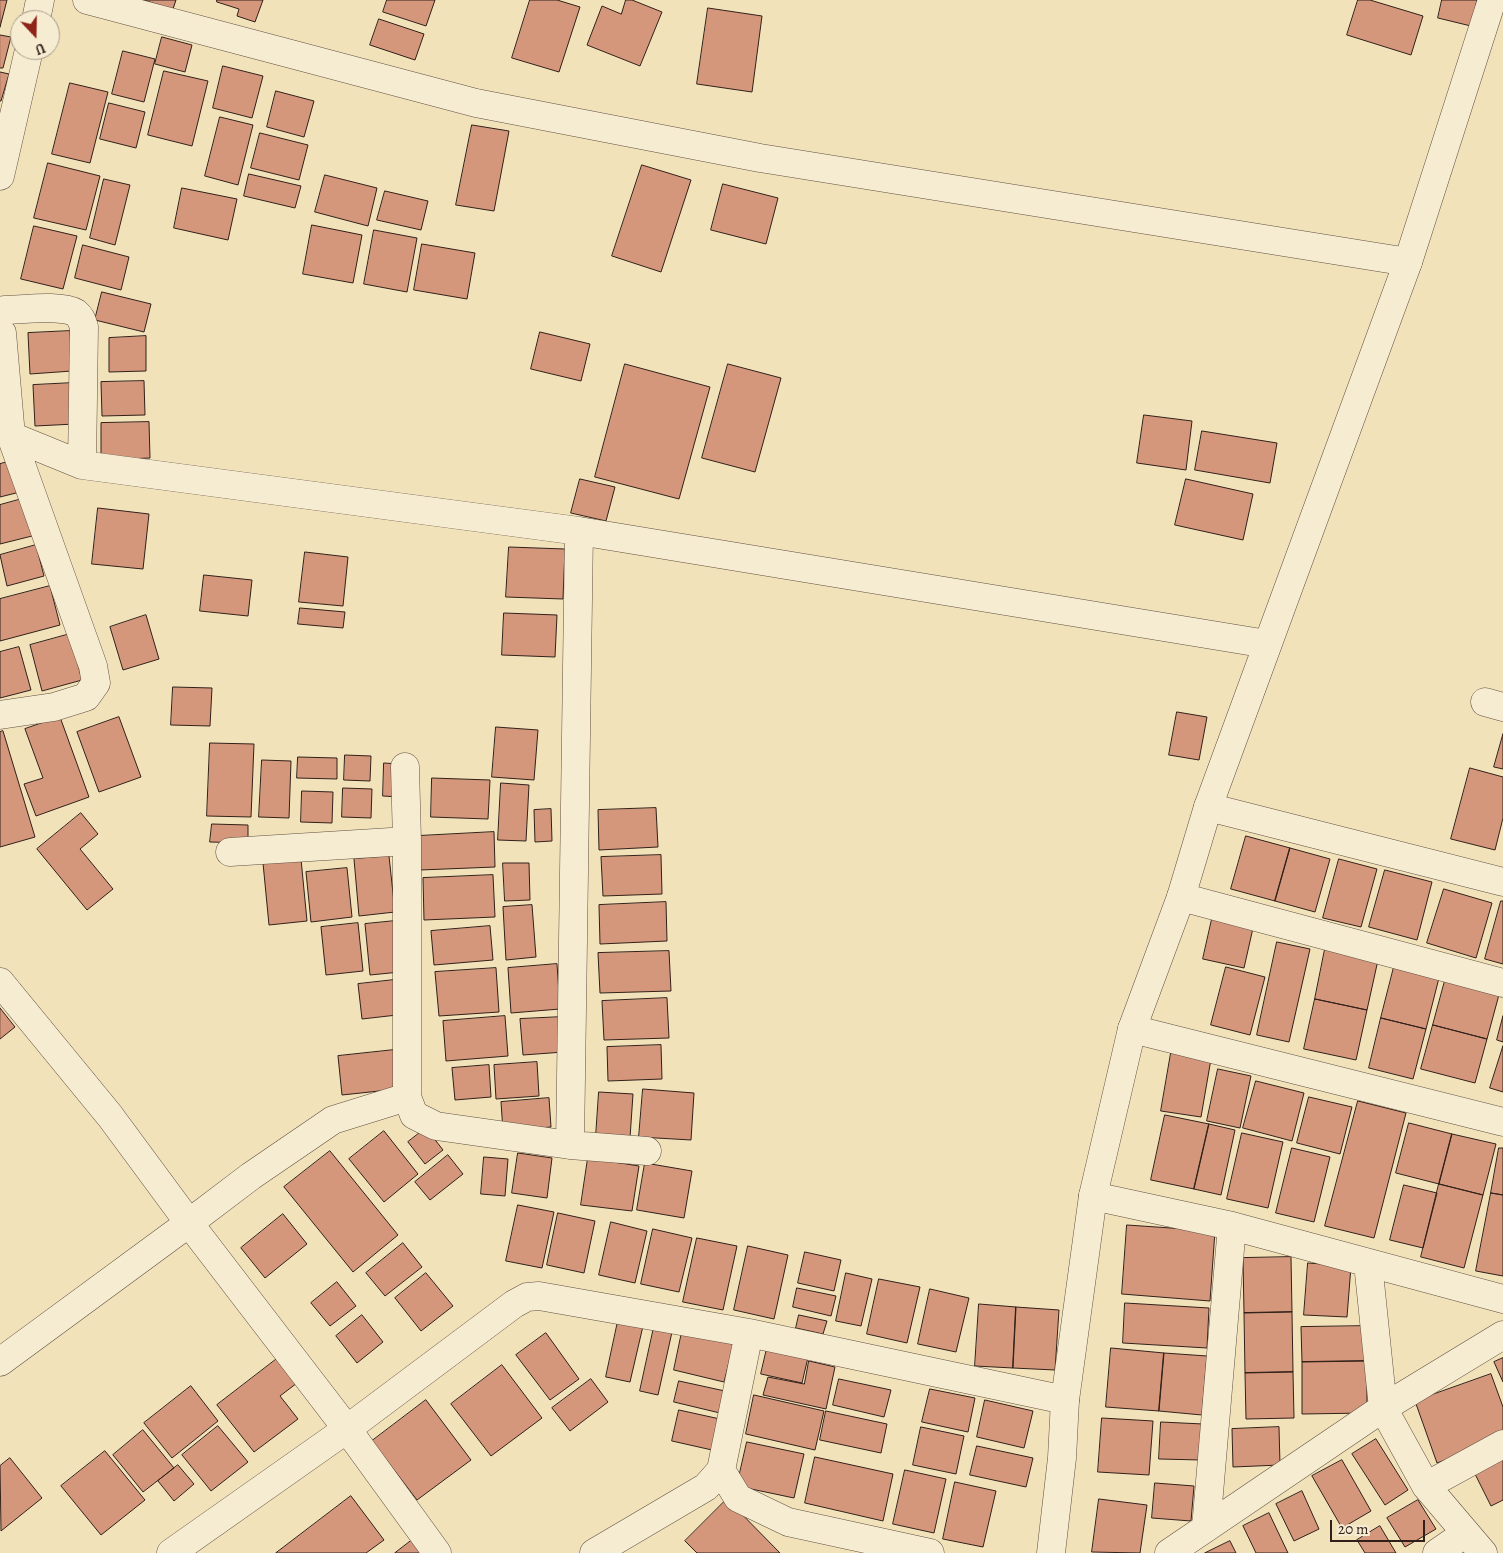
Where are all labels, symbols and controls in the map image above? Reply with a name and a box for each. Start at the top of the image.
north arrow [10,10,60,60]
text: U [33,38,48,59]
scale bar [1333,1510,1428,1542]
text: 20 m [1338,1519,1369,1539]

